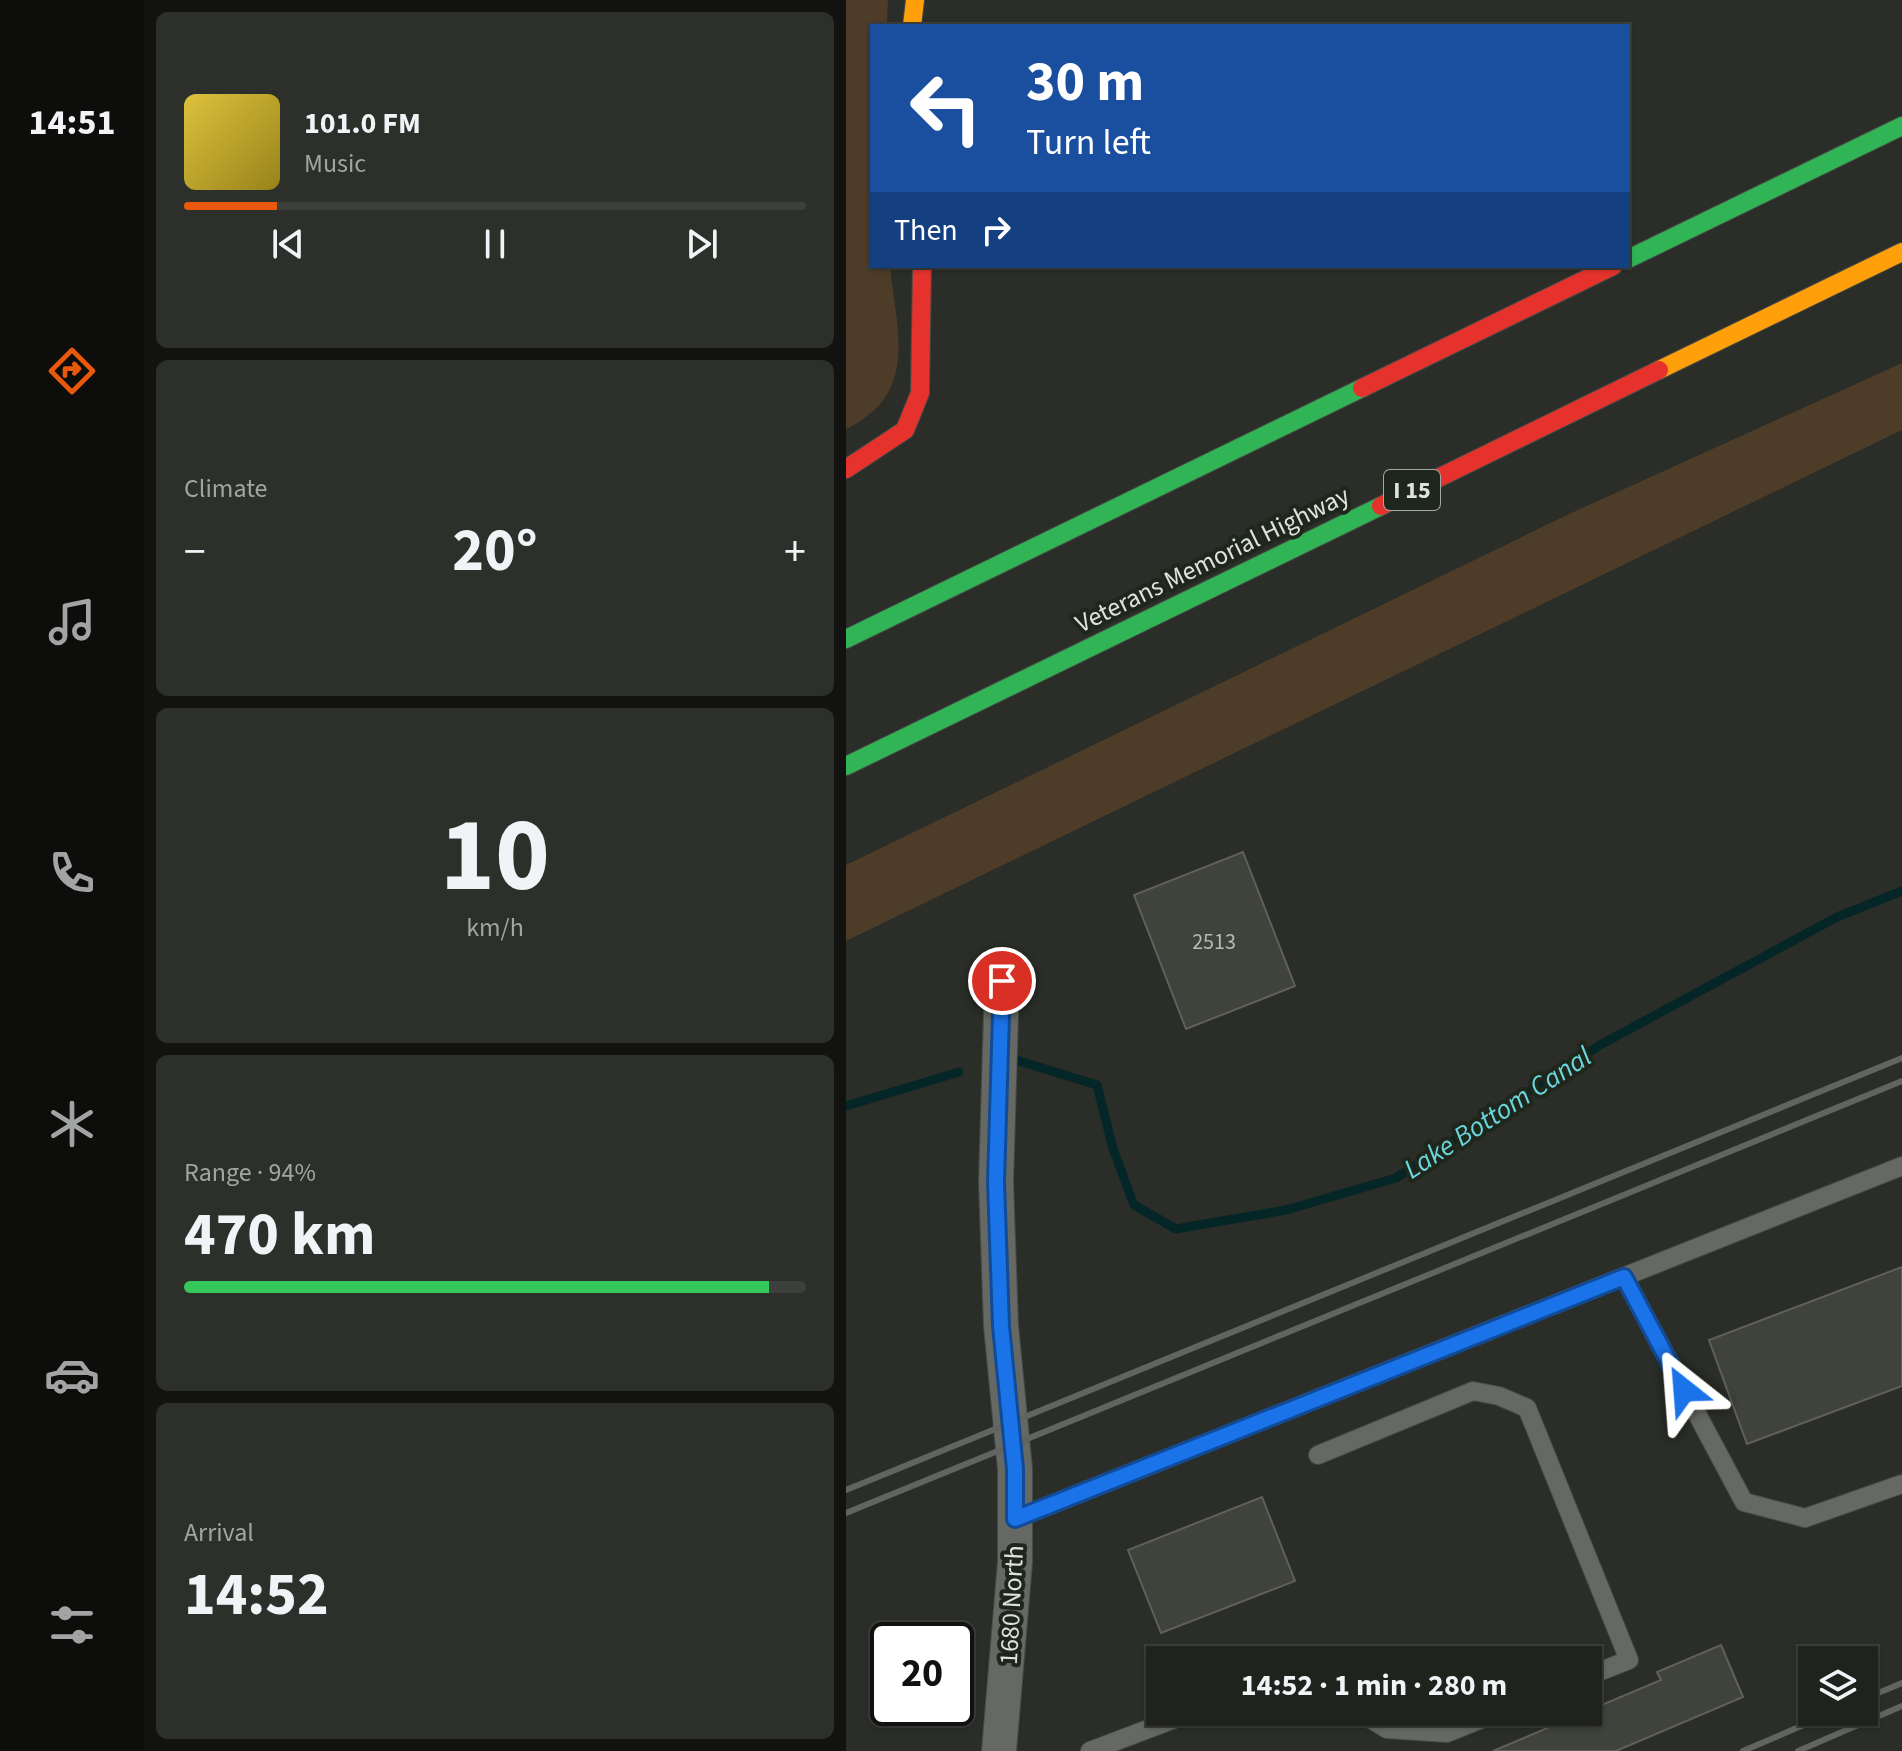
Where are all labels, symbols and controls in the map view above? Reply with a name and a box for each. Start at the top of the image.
text: 30 m [1026,43,1144,122]
icon: left [894,56,998,160]
text: 14:51 [29,97,115,148]
text: 101.0 FM [304,102,421,145]
text: Turn left [1026,117,1151,168]
text: Music [304,145,366,182]
icon: right [974,208,1018,252]
text: Then [894,209,958,252]
icon: previous [266,222,310,266]
icon: pause [473,222,517,266]
icon: next [680,222,724,266]
icon: directions [44,343,100,399]
text: Climate [184,470,268,507]
road number: I 15 [1384,470,1440,510]
street label: Veterans Memorial Highway [1069,477,1356,642]
text: 20° [452,509,538,594]
text: − [184,521,206,584]
text: + [784,521,806,584]
icon: music [44,594,100,650]
text: 10 [440,783,550,931]
icon: phone [44,845,100,901]
text: km/h [466,909,524,946]
house number: 2513 [1192,926,1236,958]
pin [968,947,1036,1015]
icon: arrive [980,959,1024,1003]
water label: Lake Bottom Canal [1396,1037,1599,1189]
icon: climate [44,1096,100,1152]
text: Range · 94% [184,1154,316,1191]
text: 470 km [184,1193,375,1278]
icon: car [44,1347,100,1403]
position arrow [1642,1348,1726,1432]
text: Arrival [184,1514,254,1551]
street label: 1680 North [990,1544,1033,1666]
text: 14:52 [184,1553,329,1638]
icon: filters [44,1597,100,1653]
speed limit sign: 20 [870,1622,974,1726]
map controls [1798,1646,1878,1726]
button: layers [1798,1646,1878,1726]
text: 14:52 · 1 min · 280 m [1241,1664,1507,1707]

